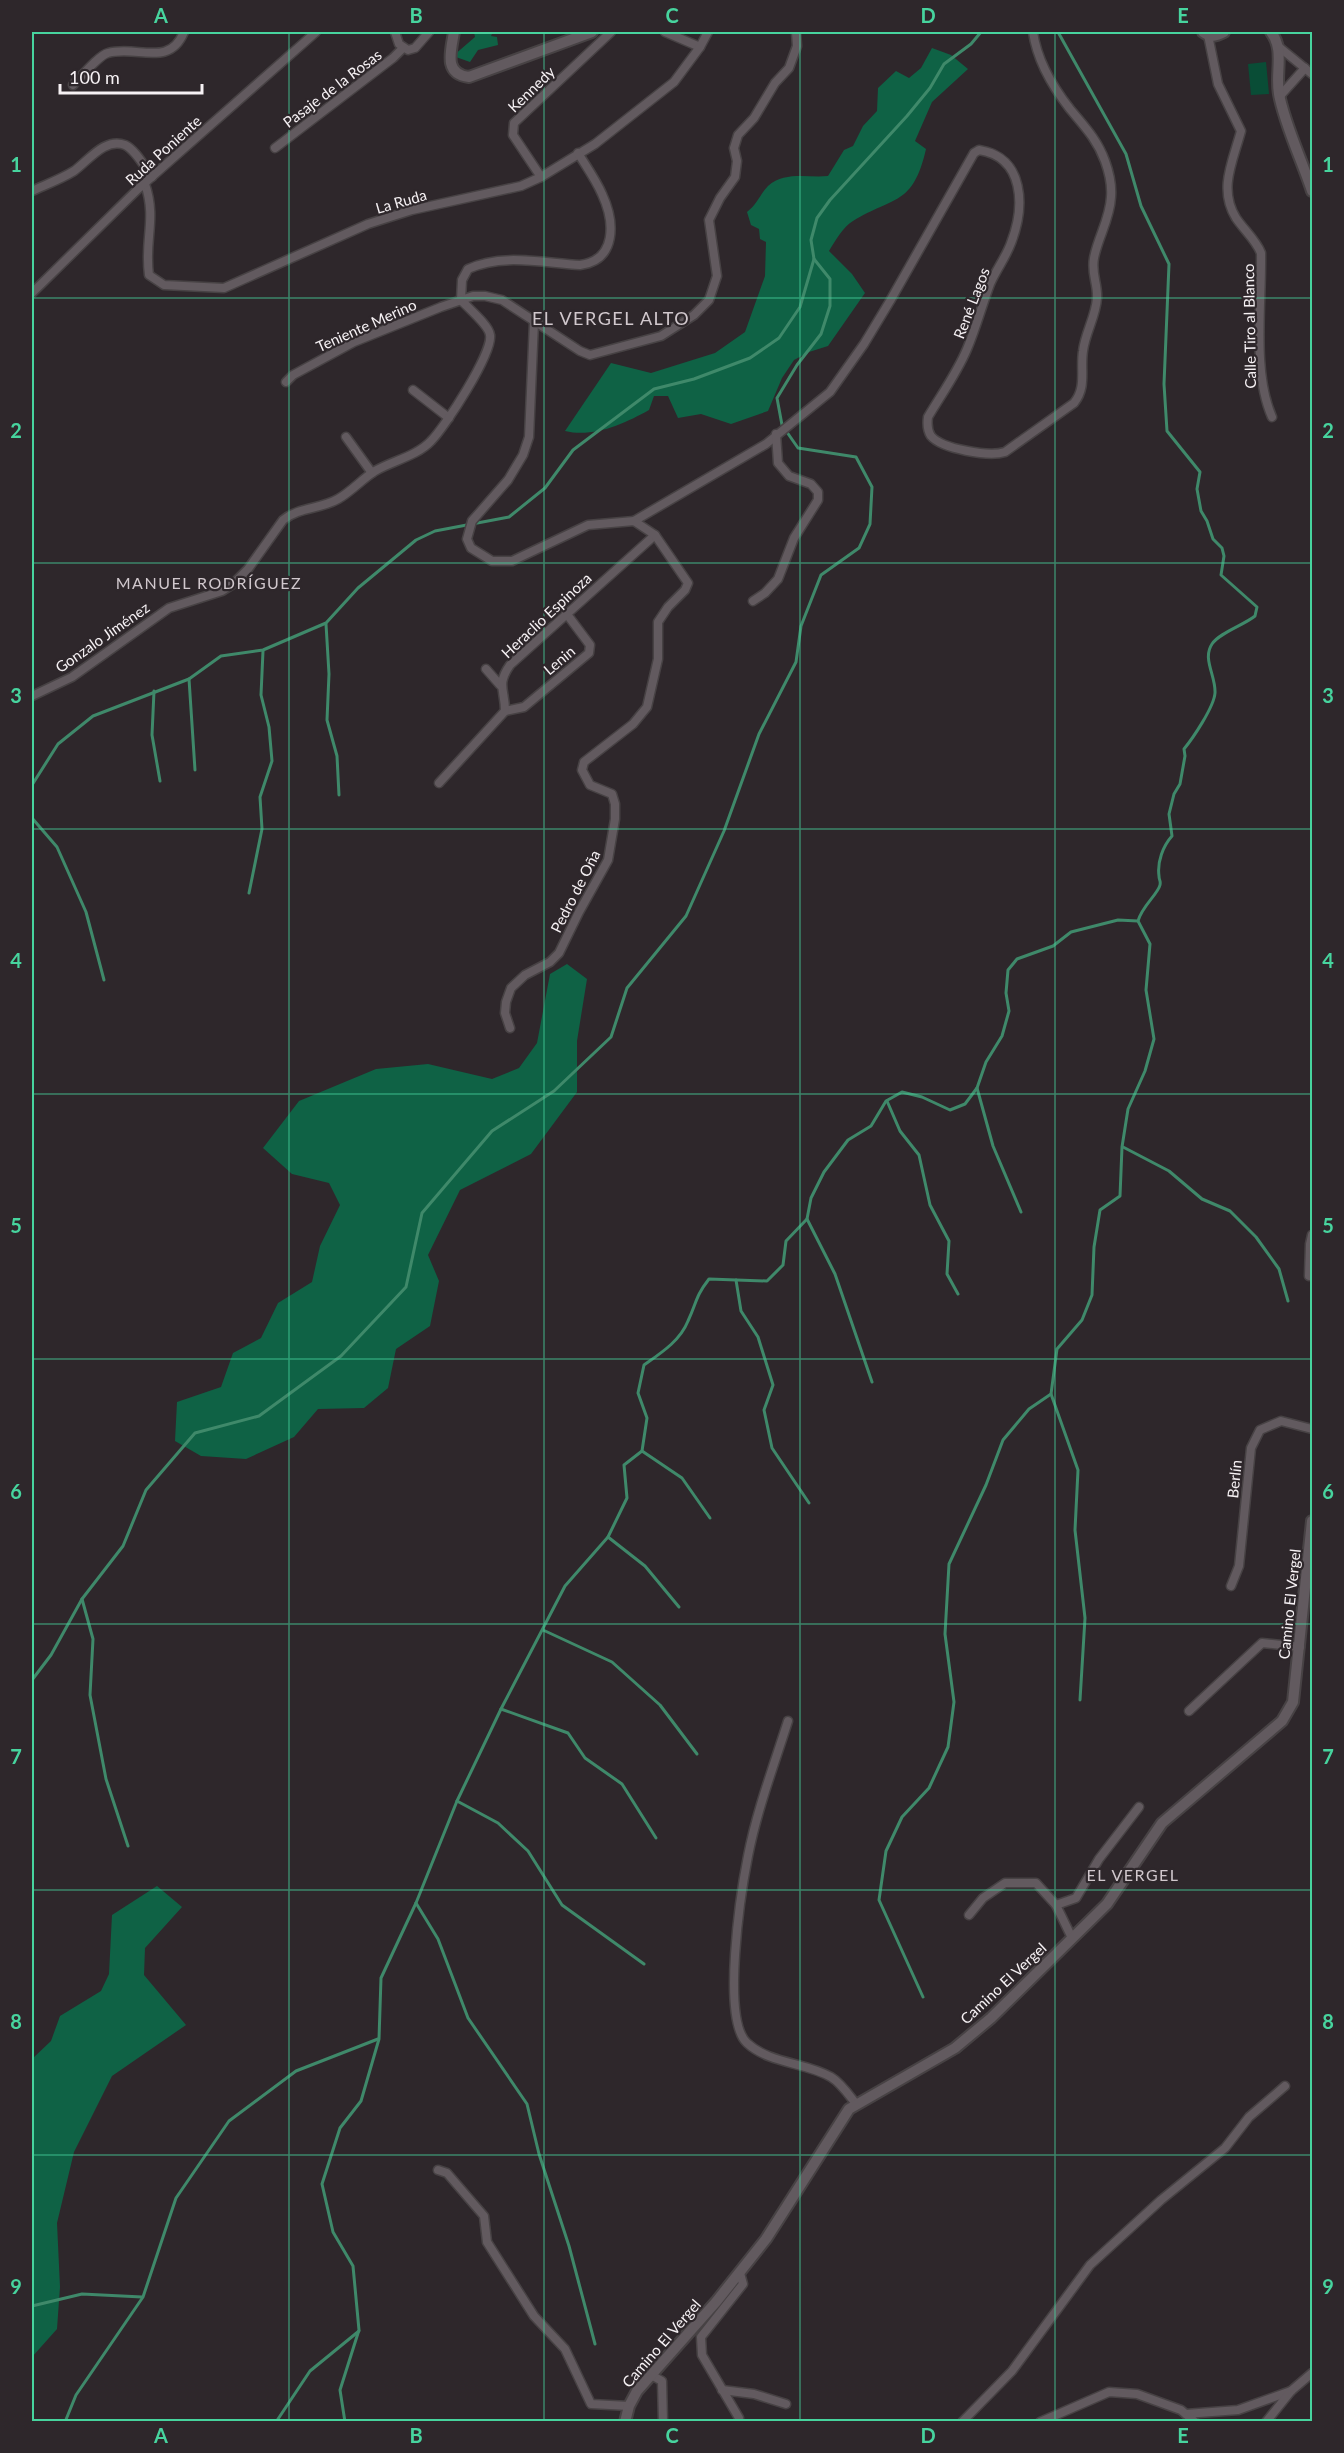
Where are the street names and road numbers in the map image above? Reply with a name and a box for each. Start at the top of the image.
street label: Pasaje de la Rosas [279,45,385,131]
street label: Kennedy [504,62,558,116]
street label: Ruda Poniente [121,111,205,189]
street label: La Ruda [373,185,429,217]
street label: Calle Tiro al Blanco [1239,263,1259,389]
street label: René Lagos [949,265,993,341]
street label: Teniente Merino [313,295,419,355]
street label: Heraclio Espinoza [497,569,595,661]
street label: Gonzalo Jiménez [52,598,153,676]
street label: Lenin [540,642,578,678]
street label: Pedro de Oña [546,847,604,935]
street label: Berlín [1223,1459,1245,1499]
street label: Camino El Vergel [1274,1548,1304,1660]
street label: Camino El Vergel [956,1939,1050,2027]
street label: Camino El Vergel [618,2295,704,2391]

